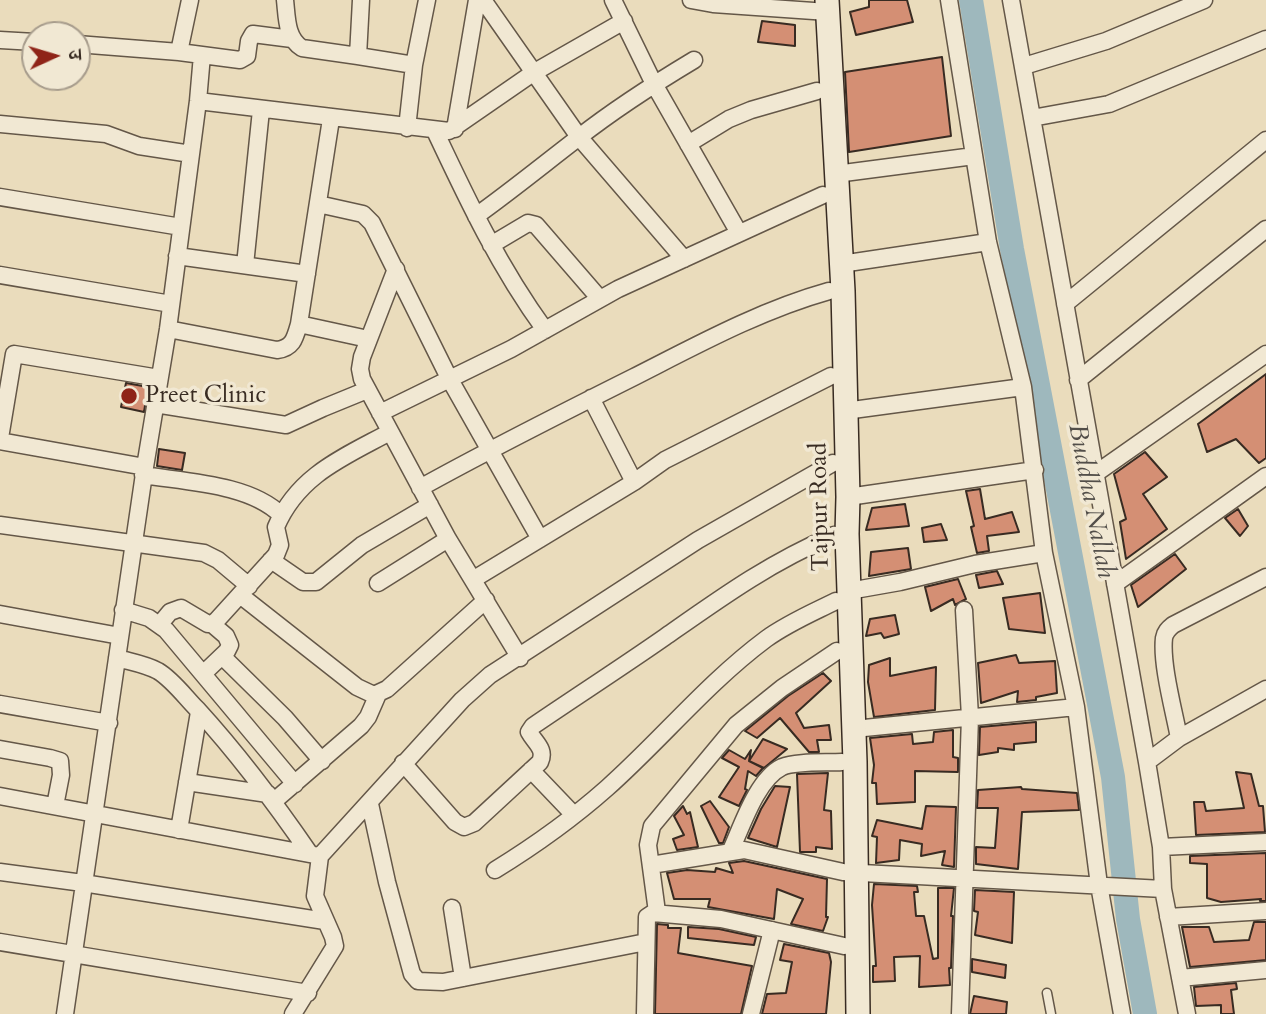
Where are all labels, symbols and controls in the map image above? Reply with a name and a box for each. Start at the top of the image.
north arrow [21,21,91,91]
text: उ [62,49,88,60]
place label: Preet Clinic [145,382,266,410]
marker: Preet Clinic [119,386,139,406]
water label: Buddha Nallah [1060,421,1120,581]
street label: Tajpur Road [805,442,837,572]

